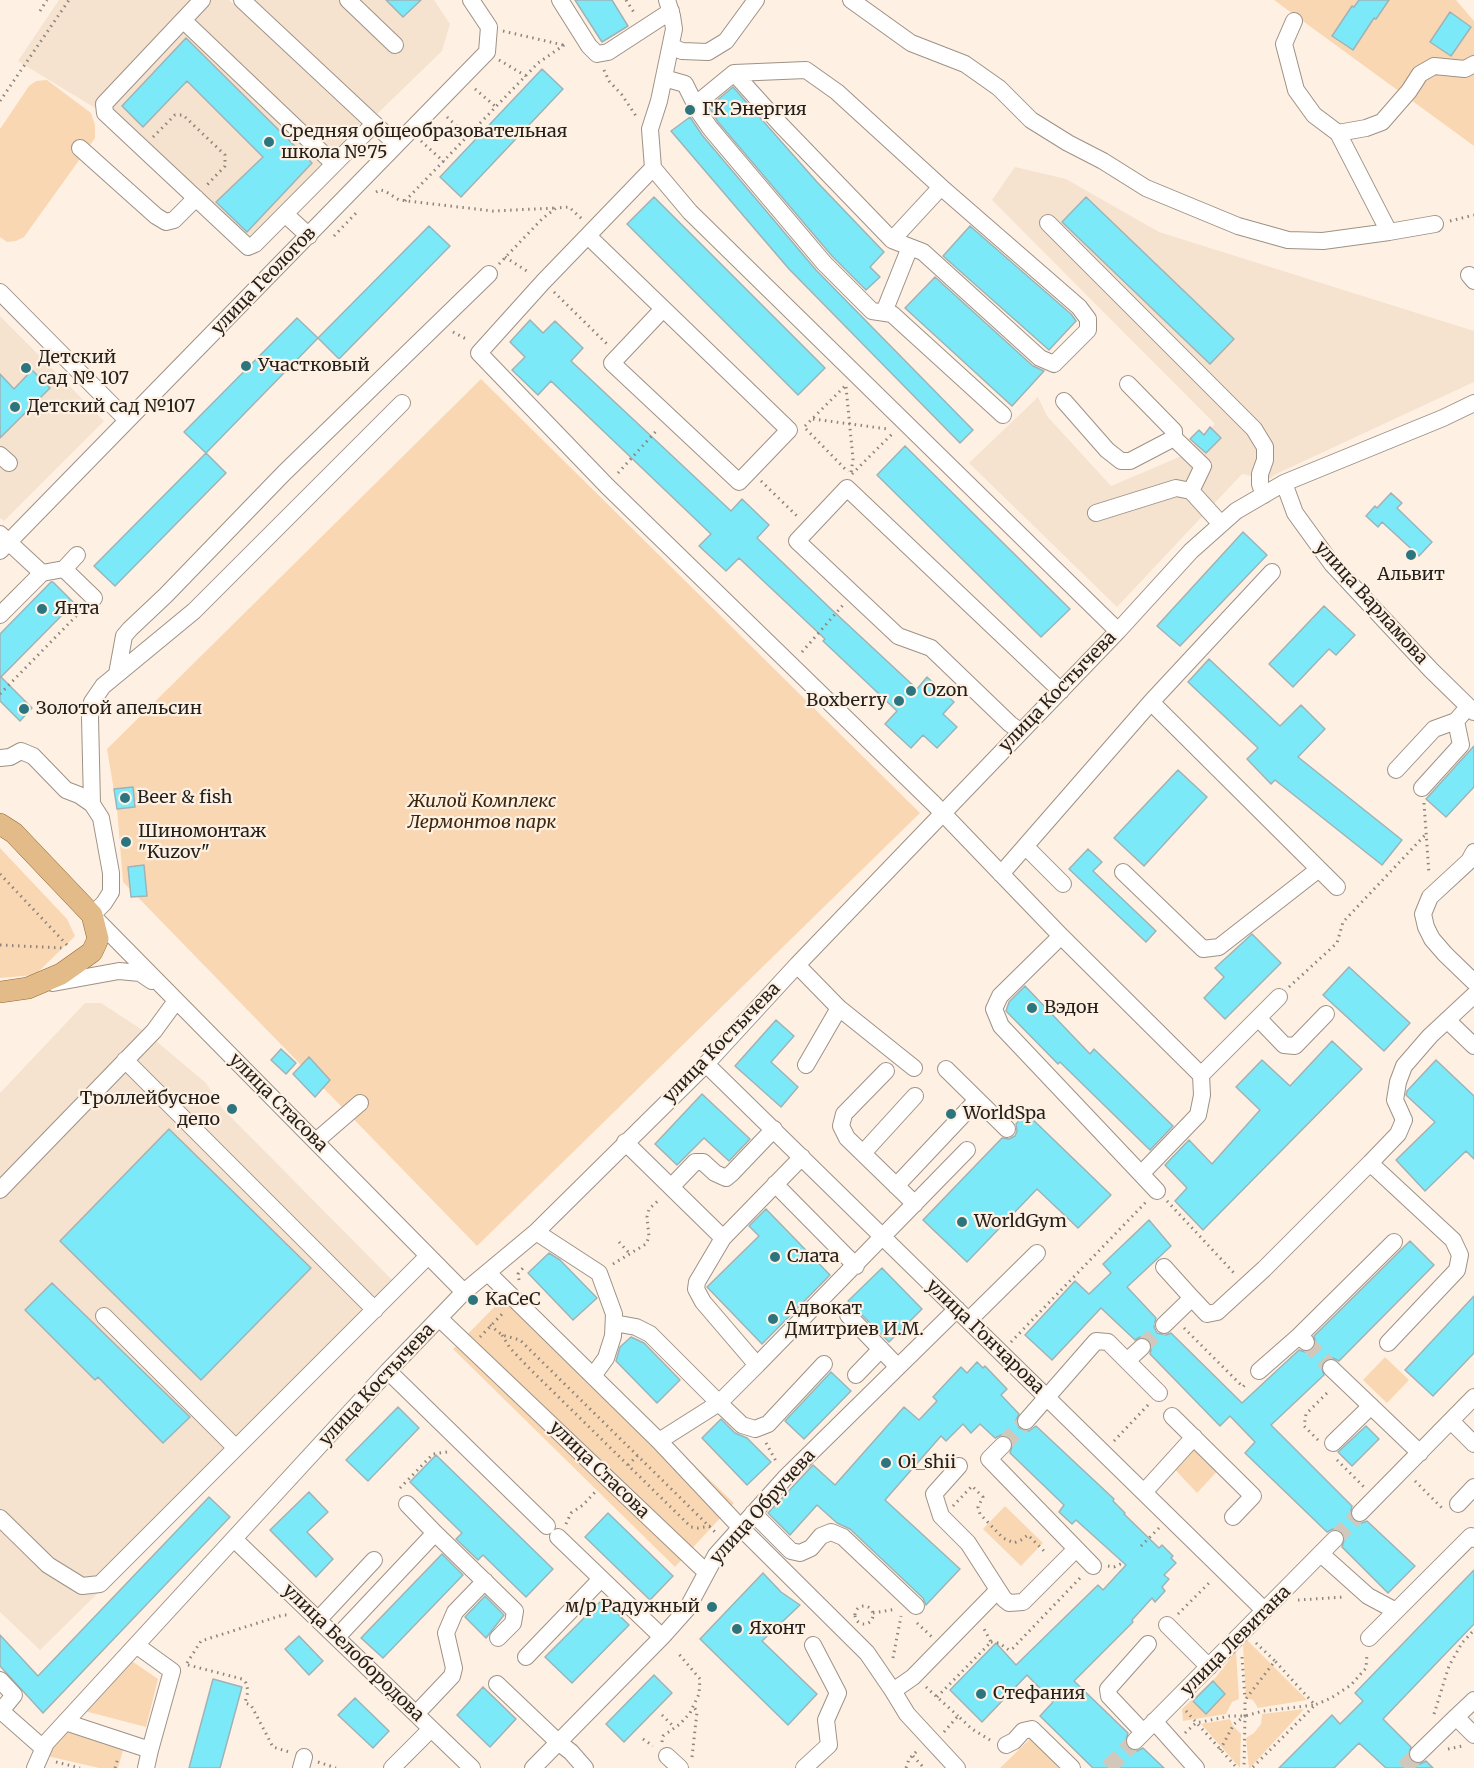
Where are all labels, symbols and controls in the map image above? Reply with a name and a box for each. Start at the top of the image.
place label: ГК Энергия [702,99,807,121]
marker: ГК Энергия [683,103,697,117]
place label: Средняя общеобразовательная школа №75 [281,121,568,164]
marker: Средняя общеобразовательная школа №75 [262,135,276,149]
street label: улица Геологов [207,223,321,339]
place label: Детский сад № 107 [38,347,129,389]
place label: Участковый [258,355,370,377]
marker: Участковый [239,359,253,373]
marker: Детский сад № 107 [19,361,33,375]
place label: Детский сад №107 [27,396,195,418]
marker: Детский сад №107 [8,400,22,414]
street label: улица Варламова [1310,537,1432,669]
marker: Альвит [1404,548,1418,562]
place label: Альвит [1377,564,1445,586]
place label: Янта [54,598,99,620]
marker: Янта [35,602,49,616]
street label: улица Костычева [995,627,1121,757]
place label: Ozon [923,680,968,702]
marker: Ozon [904,684,918,698]
place label: Boxberry [806,690,887,712]
marker: Boxberry [892,694,906,708]
place label: Золотой апельсин [36,698,202,720]
marker: Золотой апельсин [17,702,31,716]
place label: Beer & fish [137,787,232,809]
marker: Beer & fish [118,791,132,805]
park label: Жилой Комплекс Лермонтов парк [408,791,556,834]
place label: Шиномонтаж "Kuzov" [138,821,266,864]
marker: Шиномонтаж "Kuzov" [119,835,133,849]
street label: улица Костычева [659,978,785,1108]
place label: Вэдон [1044,997,1099,1019]
marker: Вэдон [1025,1001,1039,1015]
street label: улица Стасова [224,1049,332,1157]
place label: Троллейбусное депо [80,1088,220,1130]
marker: Троллейбусное депо [225,1102,239,1116]
place label: WorldSpa [963,1103,1046,1125]
marker: WorldSpa [944,1107,958,1121]
place label: WorldGym [974,1211,1067,1233]
marker: WorldGym [955,1215,969,1229]
place label: Слата [787,1246,839,1268]
marker: Слата [768,1250,782,1264]
street label: улица Гончарова [921,1275,1049,1399]
place label: KaCeC [485,1289,541,1311]
marker: KaCeC [466,1293,480,1307]
place label: Адвокат Дмитриев И.М. [785,1298,924,1340]
marker: Адвокат Дмитриев И.М. [766,1312,780,1326]
street label: улица Костычева [315,1319,439,1451]
street label: улица Стасова [544,1417,654,1523]
street label: улица Обручева [706,1445,820,1569]
place label: Oi_shii [898,1452,956,1474]
marker: Oi_shii [879,1456,893,1470]
street label: улица Белобородова [278,1580,428,1726]
street label: улица Левитана [1177,1582,1295,1700]
place label: м/р Радужный [565,1596,700,1618]
marker: м/р Радужный [705,1600,719,1614]
place label: Яхонт [749,1618,806,1640]
marker: Яхонт [730,1622,744,1636]
place label: Стефания [993,1683,1085,1705]
marker: Стефания [974,1687,988,1701]

